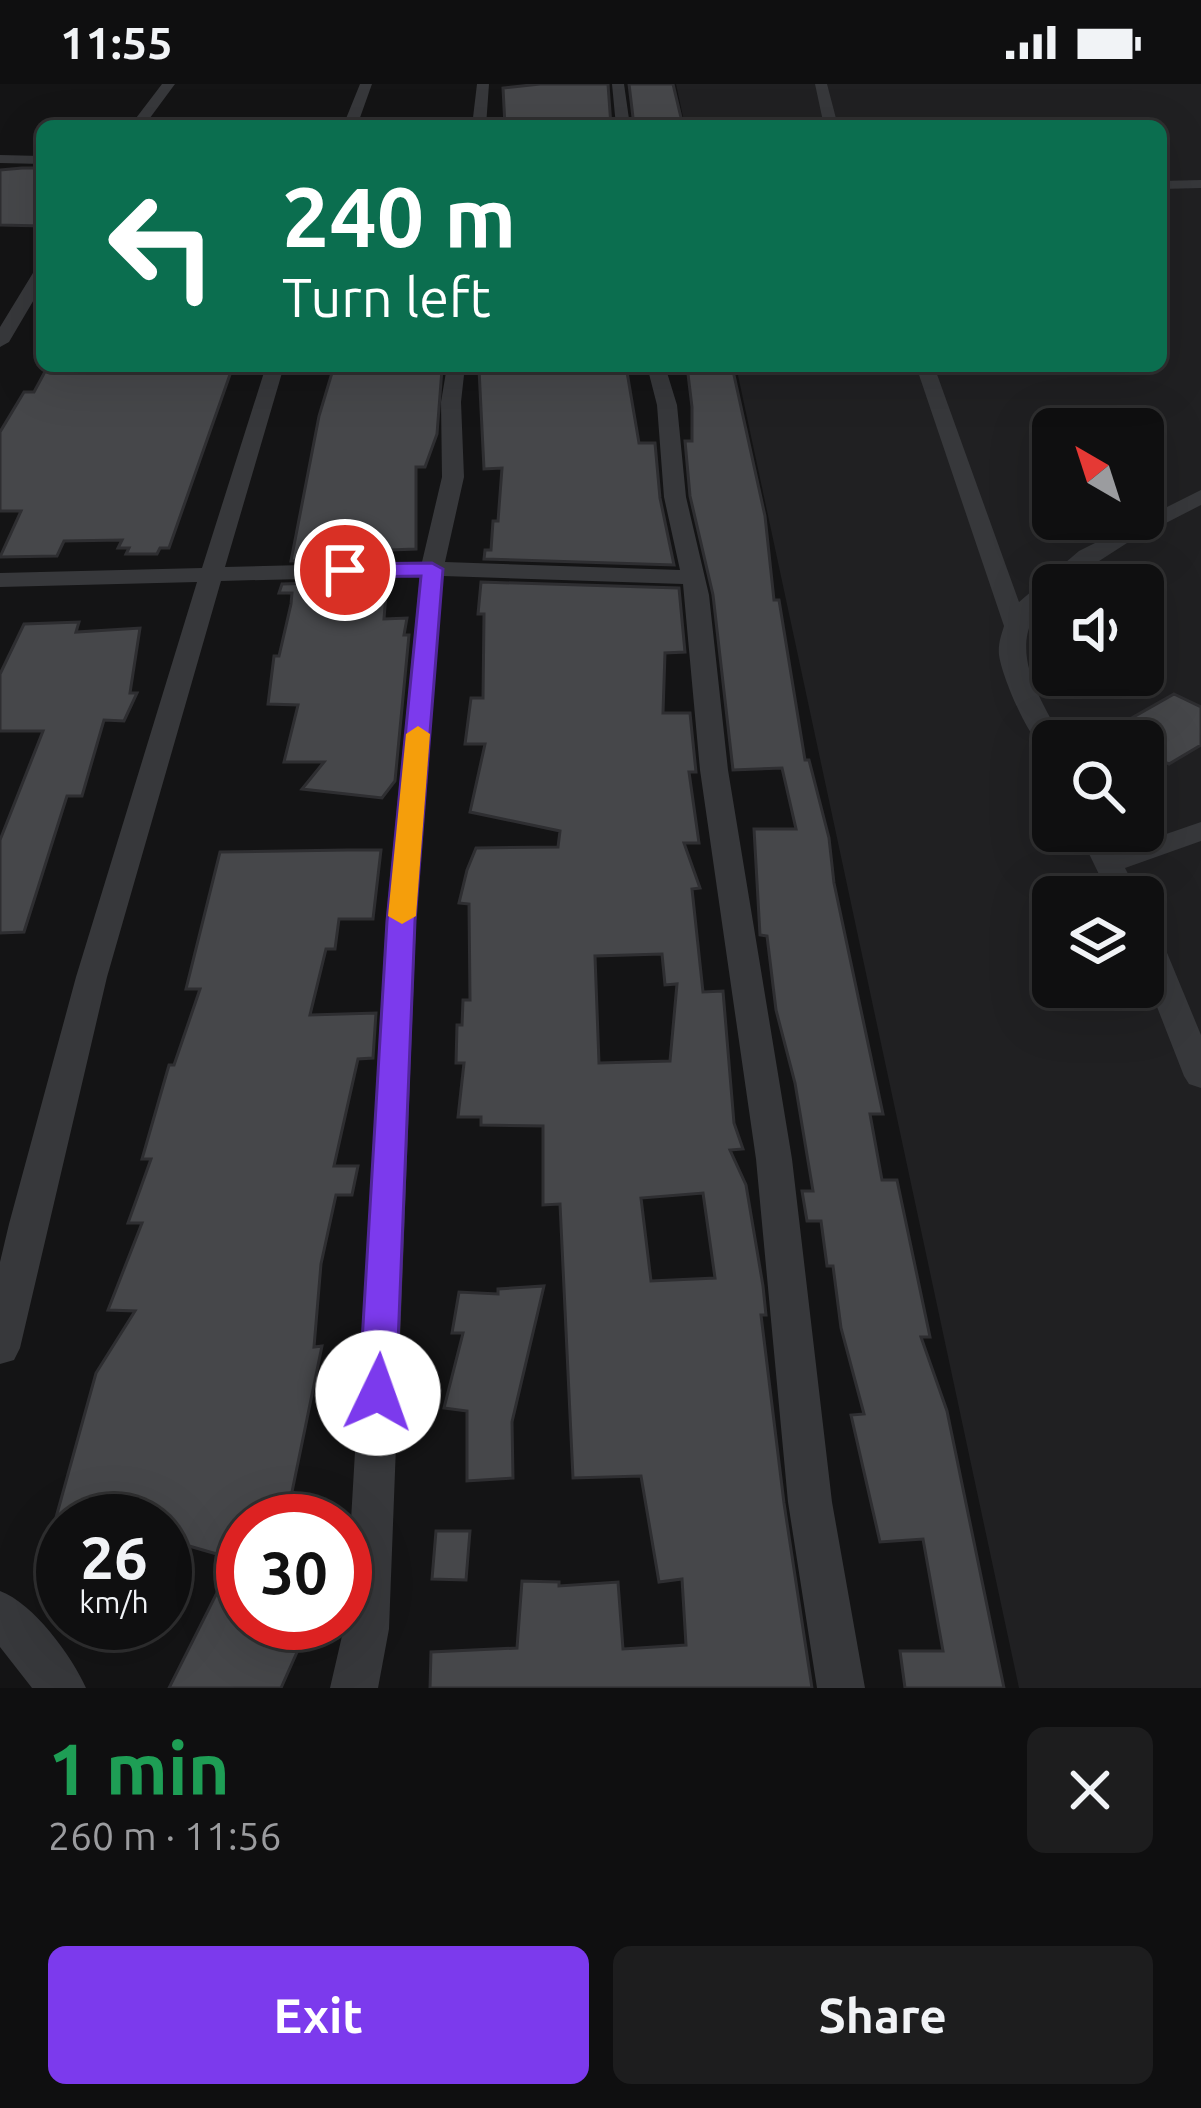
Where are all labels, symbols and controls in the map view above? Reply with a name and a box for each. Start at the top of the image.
text: 11:55 [60,17,173,68]
icon: left [84,168,240,324]
text: 240 m [282,169,516,263]
text: Turn left [282,267,491,327]
north arrow [1032,408,1164,540]
map controls [1032,408,1164,1008]
pin [294,519,396,621]
icon: arrive [312,537,378,603]
button: sound [1032,564,1164,696]
button: search [1032,720,1164,852]
button: layers [1032,876,1164,1008]
position arrow [315,1330,441,1456]
speed limit sign: 30 [216,1494,372,1650]
text: 26 [80,1523,148,1590]
text: km/h [79,1585,149,1619]
button: close [1027,1727,1153,1853]
text: 1 min [48,1728,230,1809]
text: 260 m · 11:56 [48,1814,282,1857]
button: Exit [48,1946,589,2084]
button: Share [613,1946,1153,2084]

